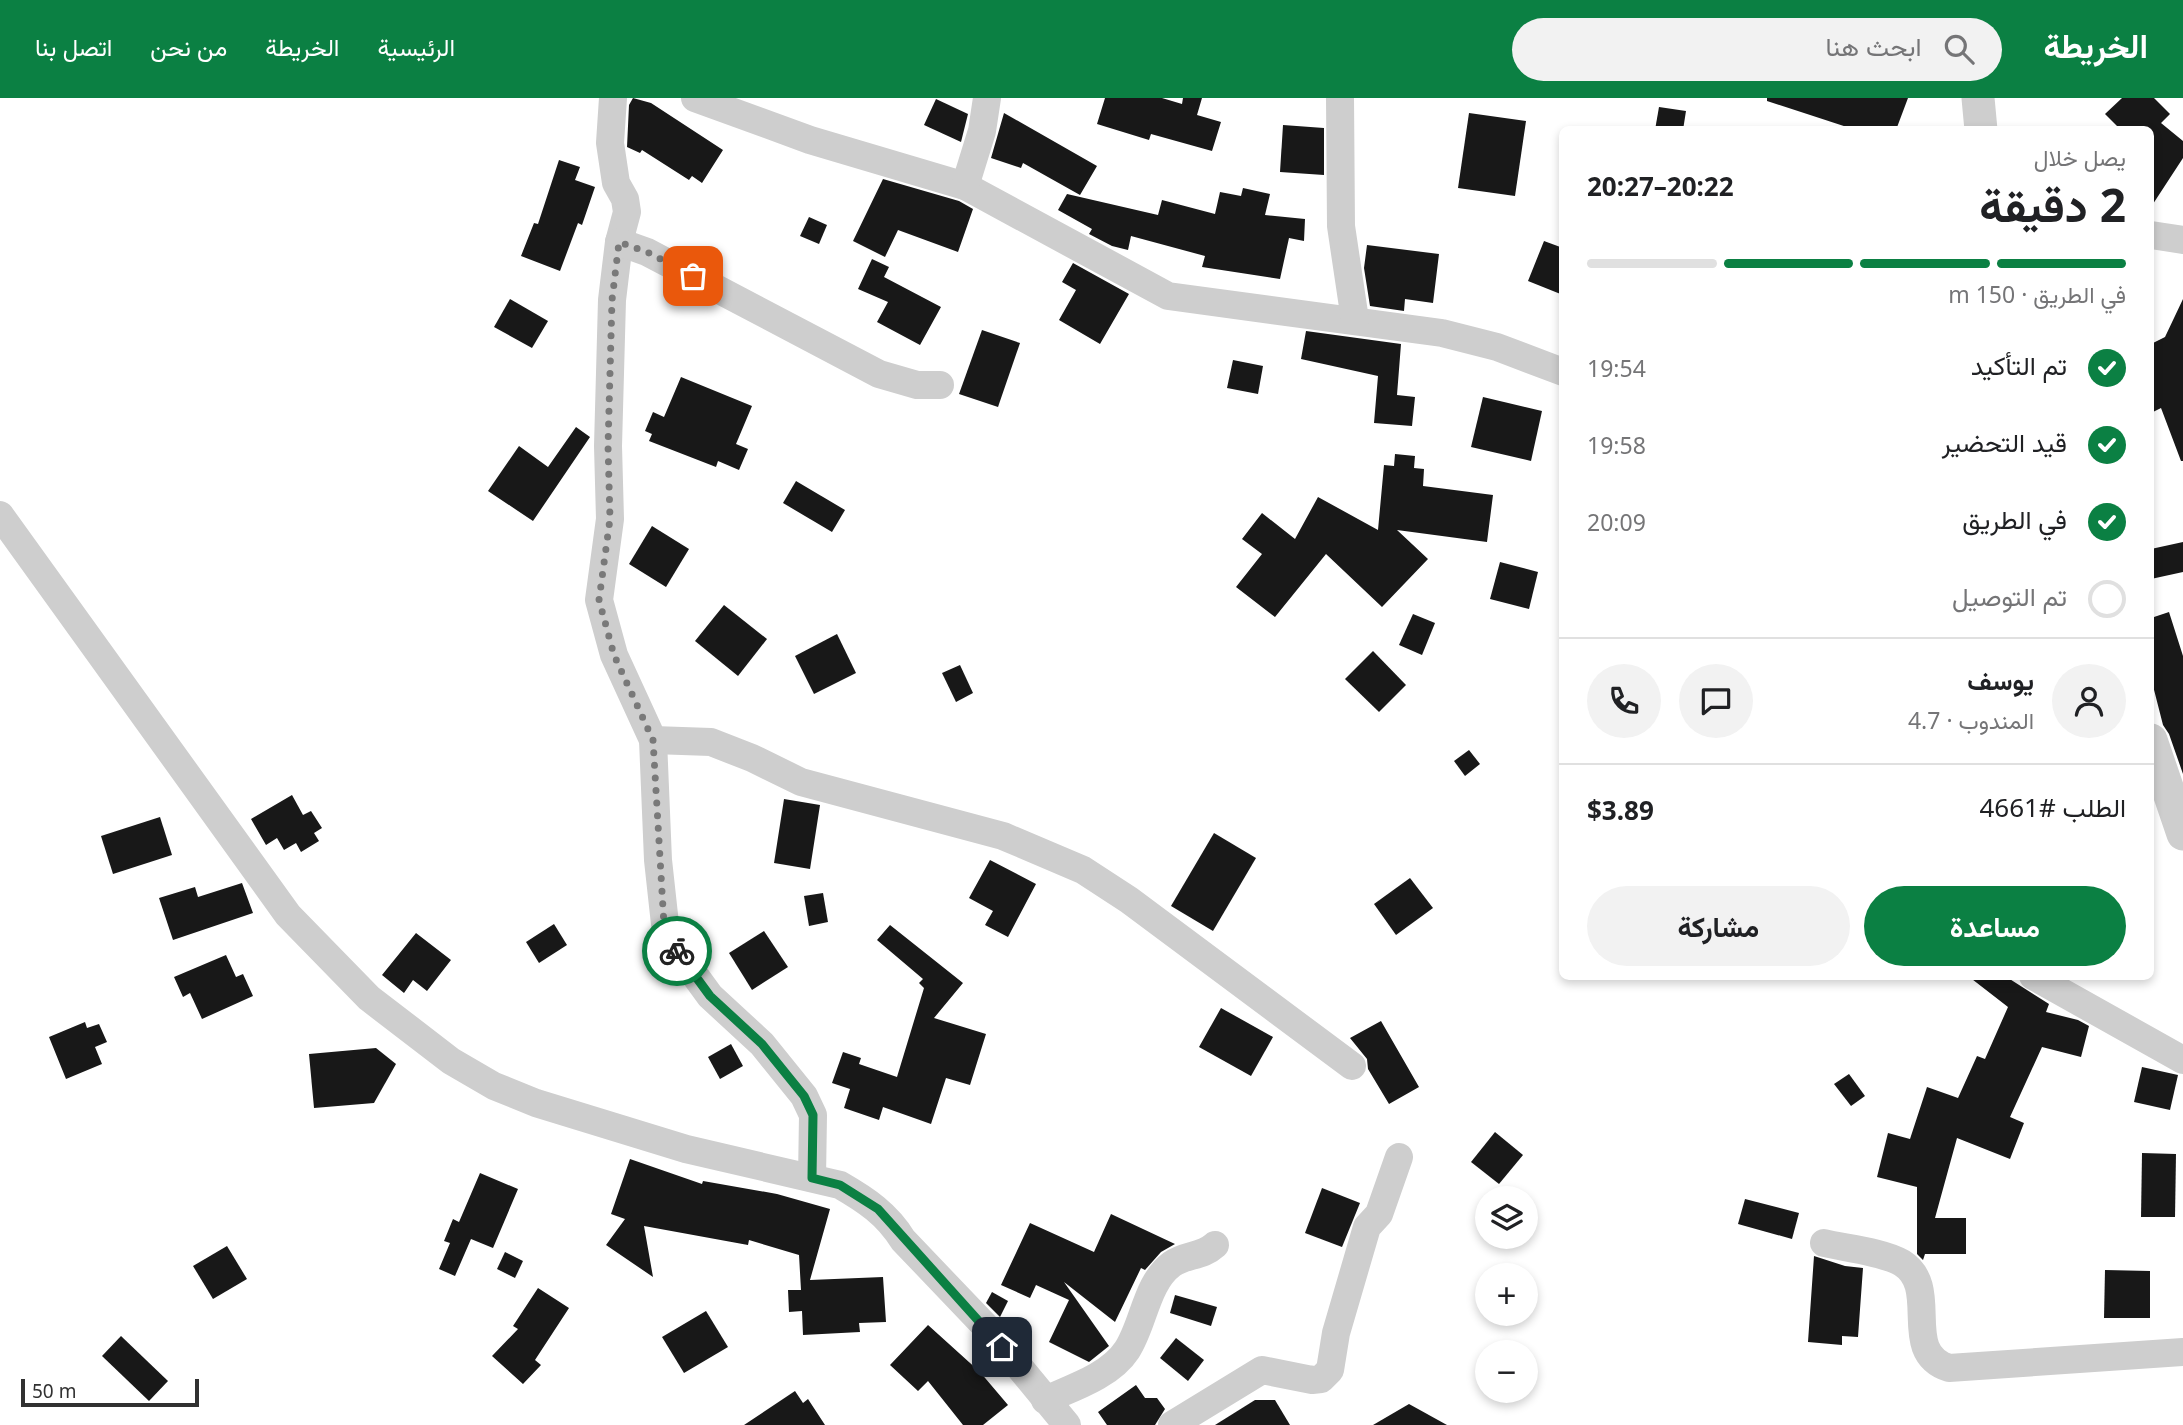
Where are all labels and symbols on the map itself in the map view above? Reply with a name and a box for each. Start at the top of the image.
pin [663,246,723,306]
courier [642,916,712,986]
pin [972,1317,1032,1377]
scale bar [21,1376,200,1408]

